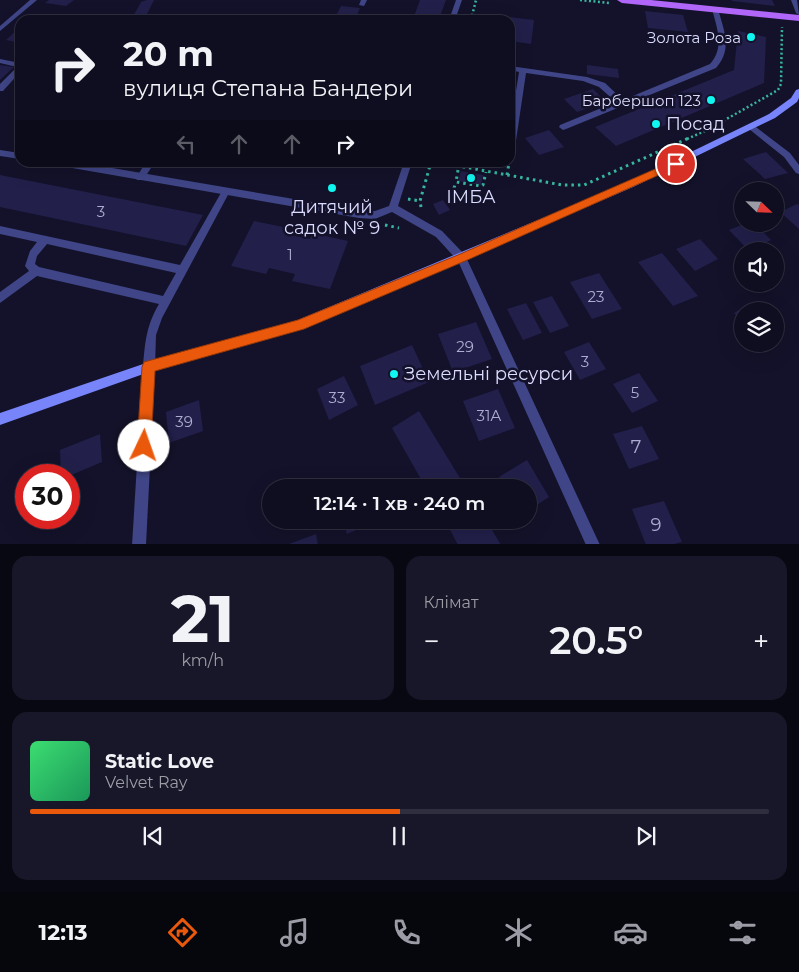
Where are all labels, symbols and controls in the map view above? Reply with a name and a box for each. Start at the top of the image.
place label: Золота Роза [647,28,741,47]
marker: Золота Роза [745,31,757,43]
text: 20 m [123,32,214,75]
icon: right [40,35,105,100]
text: вулиця Степана Бандери [123,75,413,102]
place label: Барбершоп 123 [582,91,701,110]
marker: Барбершоп 123 [705,94,717,106]
place label: Посад [666,113,725,135]
marker: Посад [650,118,662,130]
icon: left [172,130,200,158]
icon: ahead [225,130,253,158]
icon: ahead [278,130,306,158]
icon: right [331,130,359,158]
pin [655,143,697,185]
icon: arrive [662,150,690,178]
marker: ІМБА [465,172,477,184]
marker: Дитячий садок № 9 [326,182,338,194]
north arrow [734,182,784,232]
map controls [734,182,784,352]
place label: ІМБА [446,186,496,208]
place label: Дитячий садок № 9 [284,196,380,239]
house number: 3 [97,202,105,221]
button: sound [734,242,784,292]
house number: 1 [287,245,293,264]
house number: 23 [588,287,604,306]
button: layers [734,302,784,352]
house number: 29 [456,337,474,356]
house number: 3 [581,352,589,371]
place label: Земельні ресурси [404,363,573,385]
marker: Земельні ресурси [388,368,400,380]
house number: 5 [631,383,639,402]
house number: 33 [329,388,345,407]
house number: 31А [476,406,502,425]
house number: 39 [175,412,193,431]
position arrow [117,419,169,471]
house number: 7 [631,436,641,458]
speed limit sign: 30 [15,464,80,529]
text: 12:14 · 1 хв · 240 m [314,492,485,515]
house number: 9 [651,514,662,536]
text: 21 [171,579,235,658]
text: Клімат [424,593,479,612]
text: 20.5° [549,617,643,664]
text: − [424,624,440,658]
text: + [753,624,769,658]
text: km/h [181,651,224,670]
text: Static Love [105,750,214,773]
text: Velvet Ray [105,773,187,792]
icon: previous [139,822,167,850]
icon: pause [385,822,413,850]
icon: next [632,822,660,850]
icon: directions [165,915,200,950]
icon: music [277,915,312,950]
icon: phone [389,915,424,950]
icon: climate [501,915,536,950]
icon: car [613,915,648,950]
icon: filters [725,915,760,950]
text: 12:13 [39,919,88,946]

